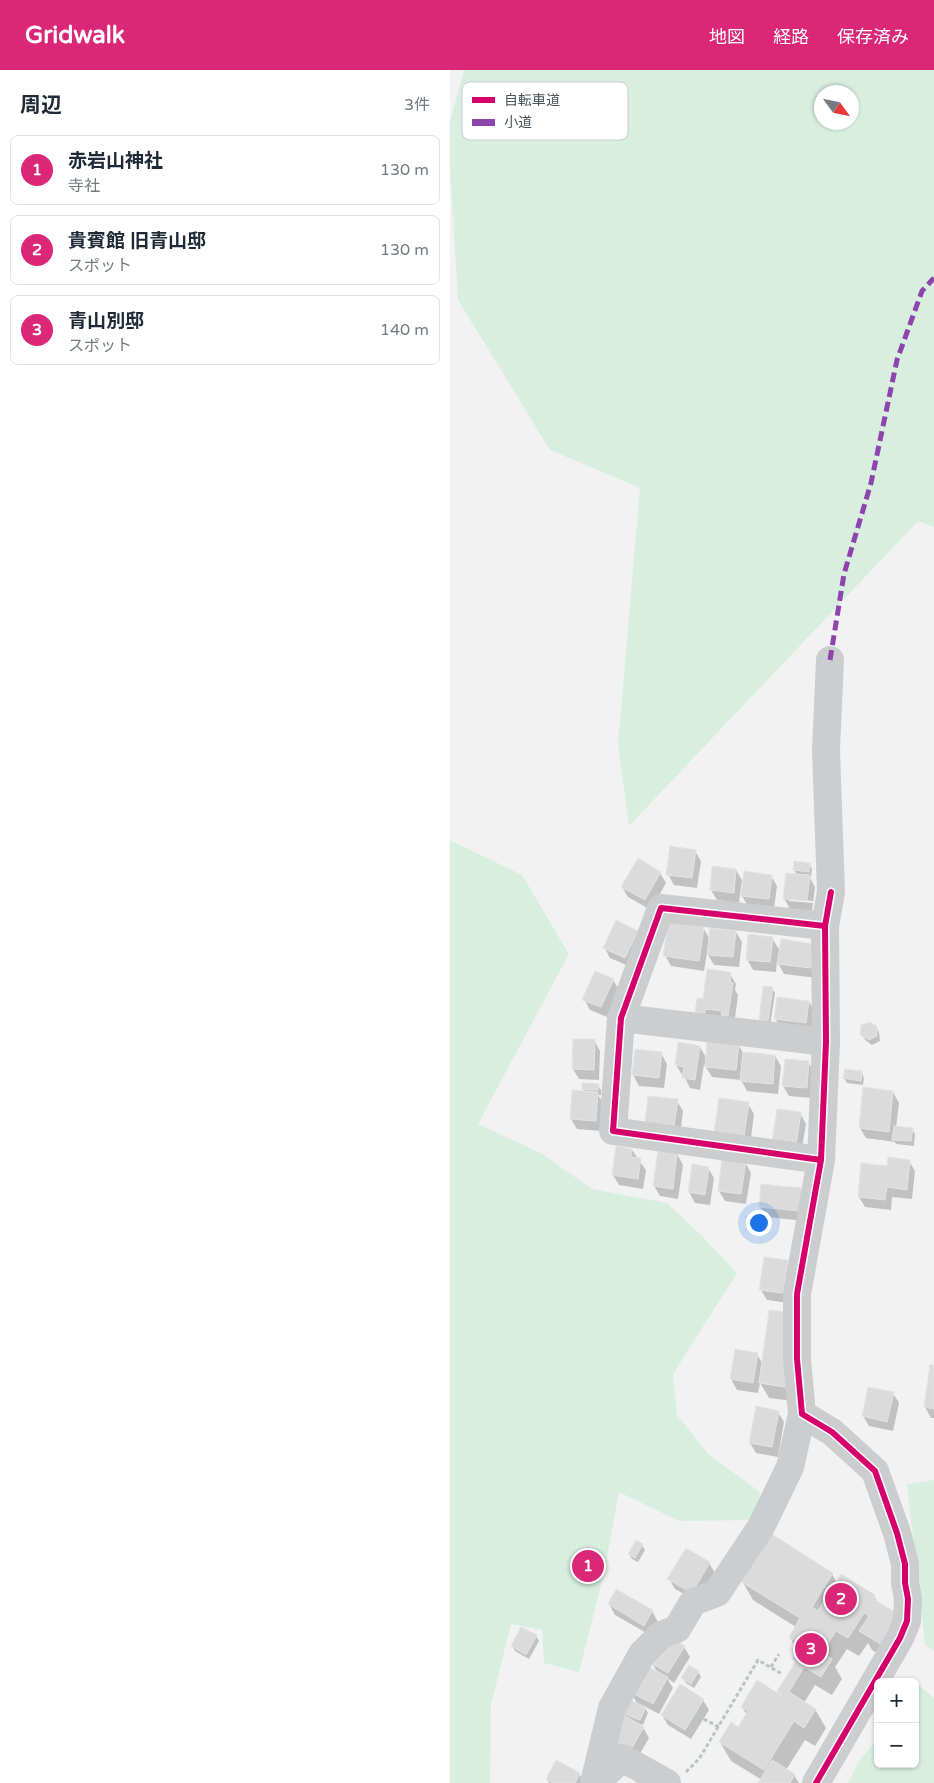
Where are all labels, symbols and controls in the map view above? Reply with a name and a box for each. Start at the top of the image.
text: Gridwalk [25,21,125,50]
text: 地図 [709,26,745,48]
text: 経路 [773,26,809,48]
text: 保存済み [837,26,909,48]
legend [462,82,628,140]
north arrow [814,85,859,130]
text: 自転車道 [504,92,560,109]
text: 周辺 [20,93,62,118]
text: 3件 [404,95,430,115]
text: 小道 [504,114,532,131]
text: 赤岩山神社 [68,150,163,172]
text: 1 [32,160,42,180]
text: 130 m [380,160,429,180]
text: 寺社 [68,176,100,196]
text: 貴賓館 旧青山邸 [68,230,206,252]
text: 2 [32,240,42,260]
text: 130 m [380,240,429,260]
text: スポット [68,256,132,276]
text: 青山別邸 [68,310,144,332]
text: 3 [32,320,42,340]
text: 140 m [380,320,429,340]
text: スポット [68,336,132,356]
your location [746,1210,772,1236]
pin: 1 [572,1547,604,1585]
pin: 2 [825,1580,857,1618]
pin: 3 [795,1630,827,1668]
map controls [874,1678,919,1768]
button: + [874,1678,919,1723]
button: − [874,1723,919,1768]

